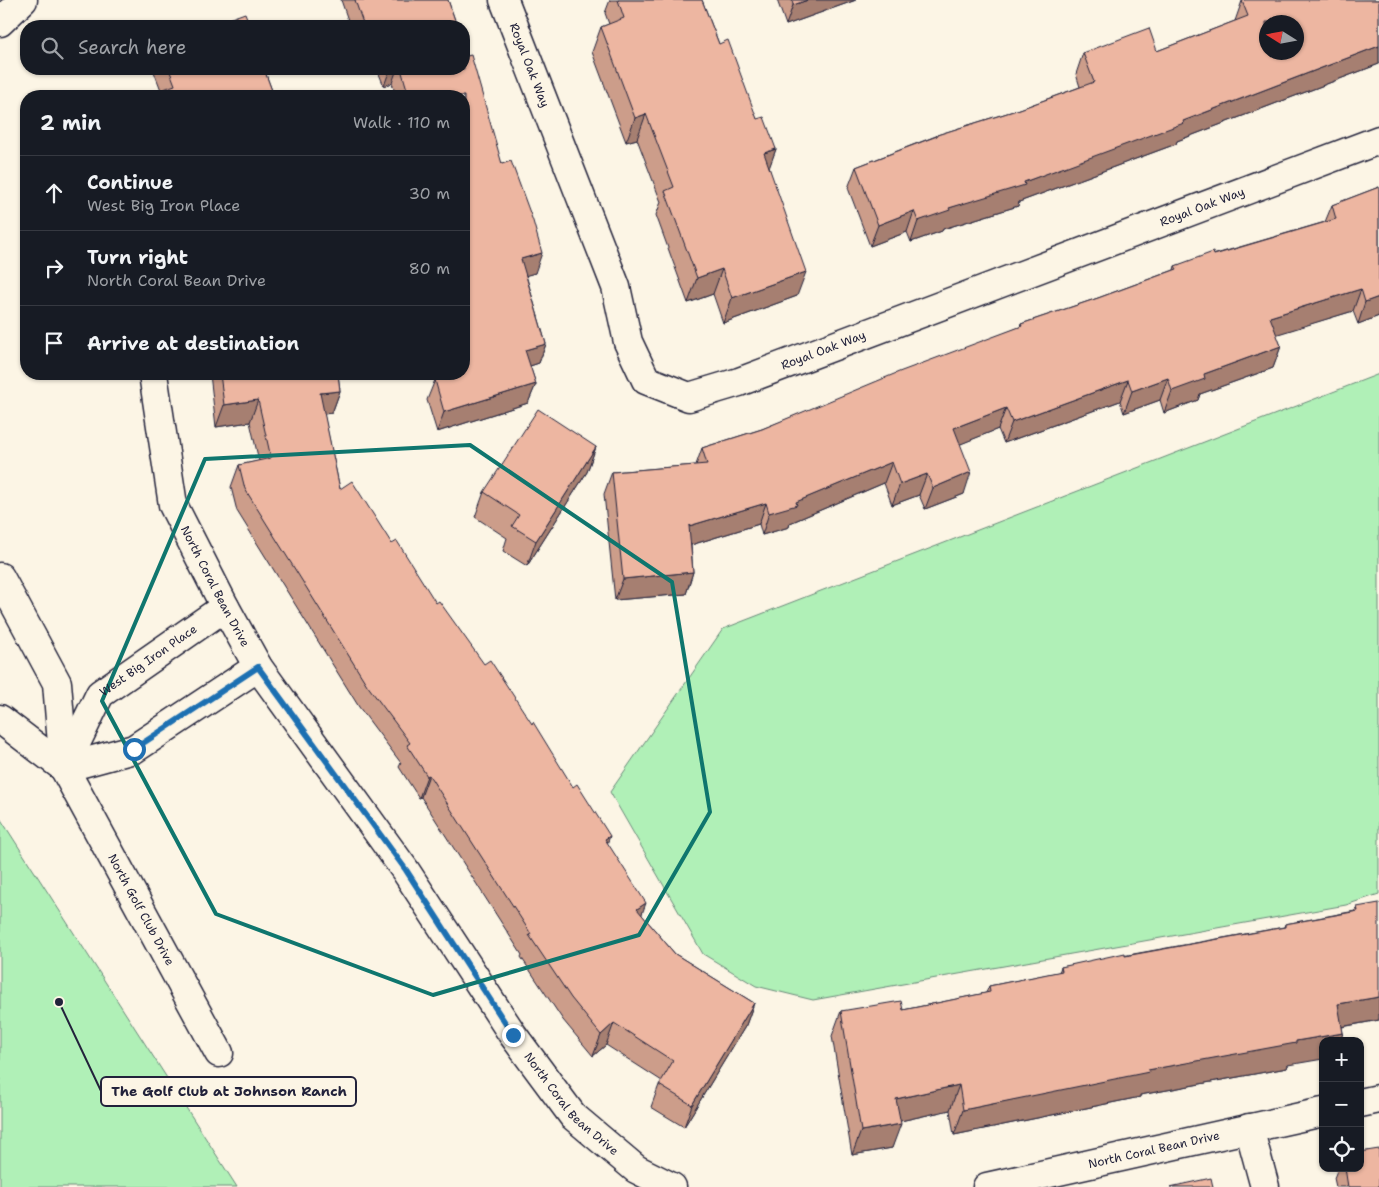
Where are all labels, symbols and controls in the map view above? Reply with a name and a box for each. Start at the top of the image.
north arrow [1259,15,1304,60]
search box [20,20,470,75]
street label: Royal Oak Way [506,21,553,110]
icon: search [38,34,66,62]
text: Search here [78,35,187,60]
text: 2 min [40,109,101,137]
text: Walk · 110 m [353,112,450,133]
text: Continue [87,170,173,195]
icon: ahead [40,179,68,207]
text: 30 m [409,183,450,204]
street label: Royal Oak Way [1157,184,1247,230]
text: West Big Iron Place [87,195,240,216]
text: Turn right [87,245,188,270]
icon: right [40,254,68,282]
text: 80 m [409,258,450,279]
text: North Coral Bean Drive [87,270,266,291]
street label: Royal Oak Way [779,327,868,373]
icon: arrive [40,329,68,357]
text: Arrive at destination [87,331,299,356]
street label: North Coral Bean Drive [177,523,253,650]
street label: West Big Iron Place [96,621,200,700]
route start [123,738,146,761]
street label: North Golf Club Drive [104,851,178,969]
route end [502,1024,525,1047]
map controls [1319,1037,1364,1172]
button: + [1319,1037,1364,1082]
street label: North Coral Bean Drive [521,1049,622,1159]
callout: The Golf Club at Johnson Ranch [101,1077,356,1106]
text: The Golf Club at Johnson Ranch [111,1082,347,1100]
button: − [1319,1082,1364,1127]
street label: North Coral Bean Drive [1087,1127,1221,1172]
button: locate [1319,1127,1364,1172]

